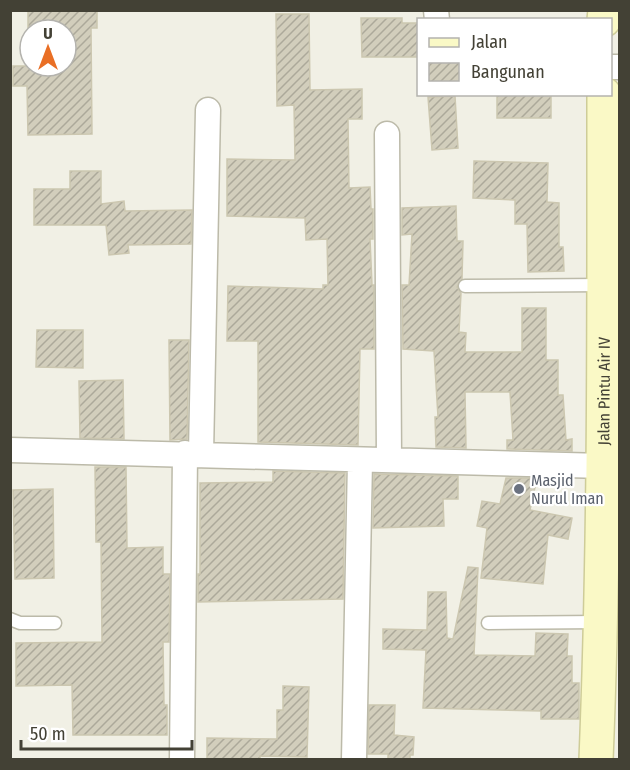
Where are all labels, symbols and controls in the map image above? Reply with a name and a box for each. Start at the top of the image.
north arrow [18,18,78,78]
legend [417,18,612,96]
text: U [43,24,53,43]
text: Jalan [471,31,508,53]
text: Bangunan [471,61,545,83]
street label: Jalan Pintu Air IV [594,336,614,446]
place label: Masjid Nurul Iman [531,471,604,508]
marker: Masjid Nurul Iman [512,482,526,496]
scale bar [21,713,192,751]
text: 50 m [30,723,66,745]

